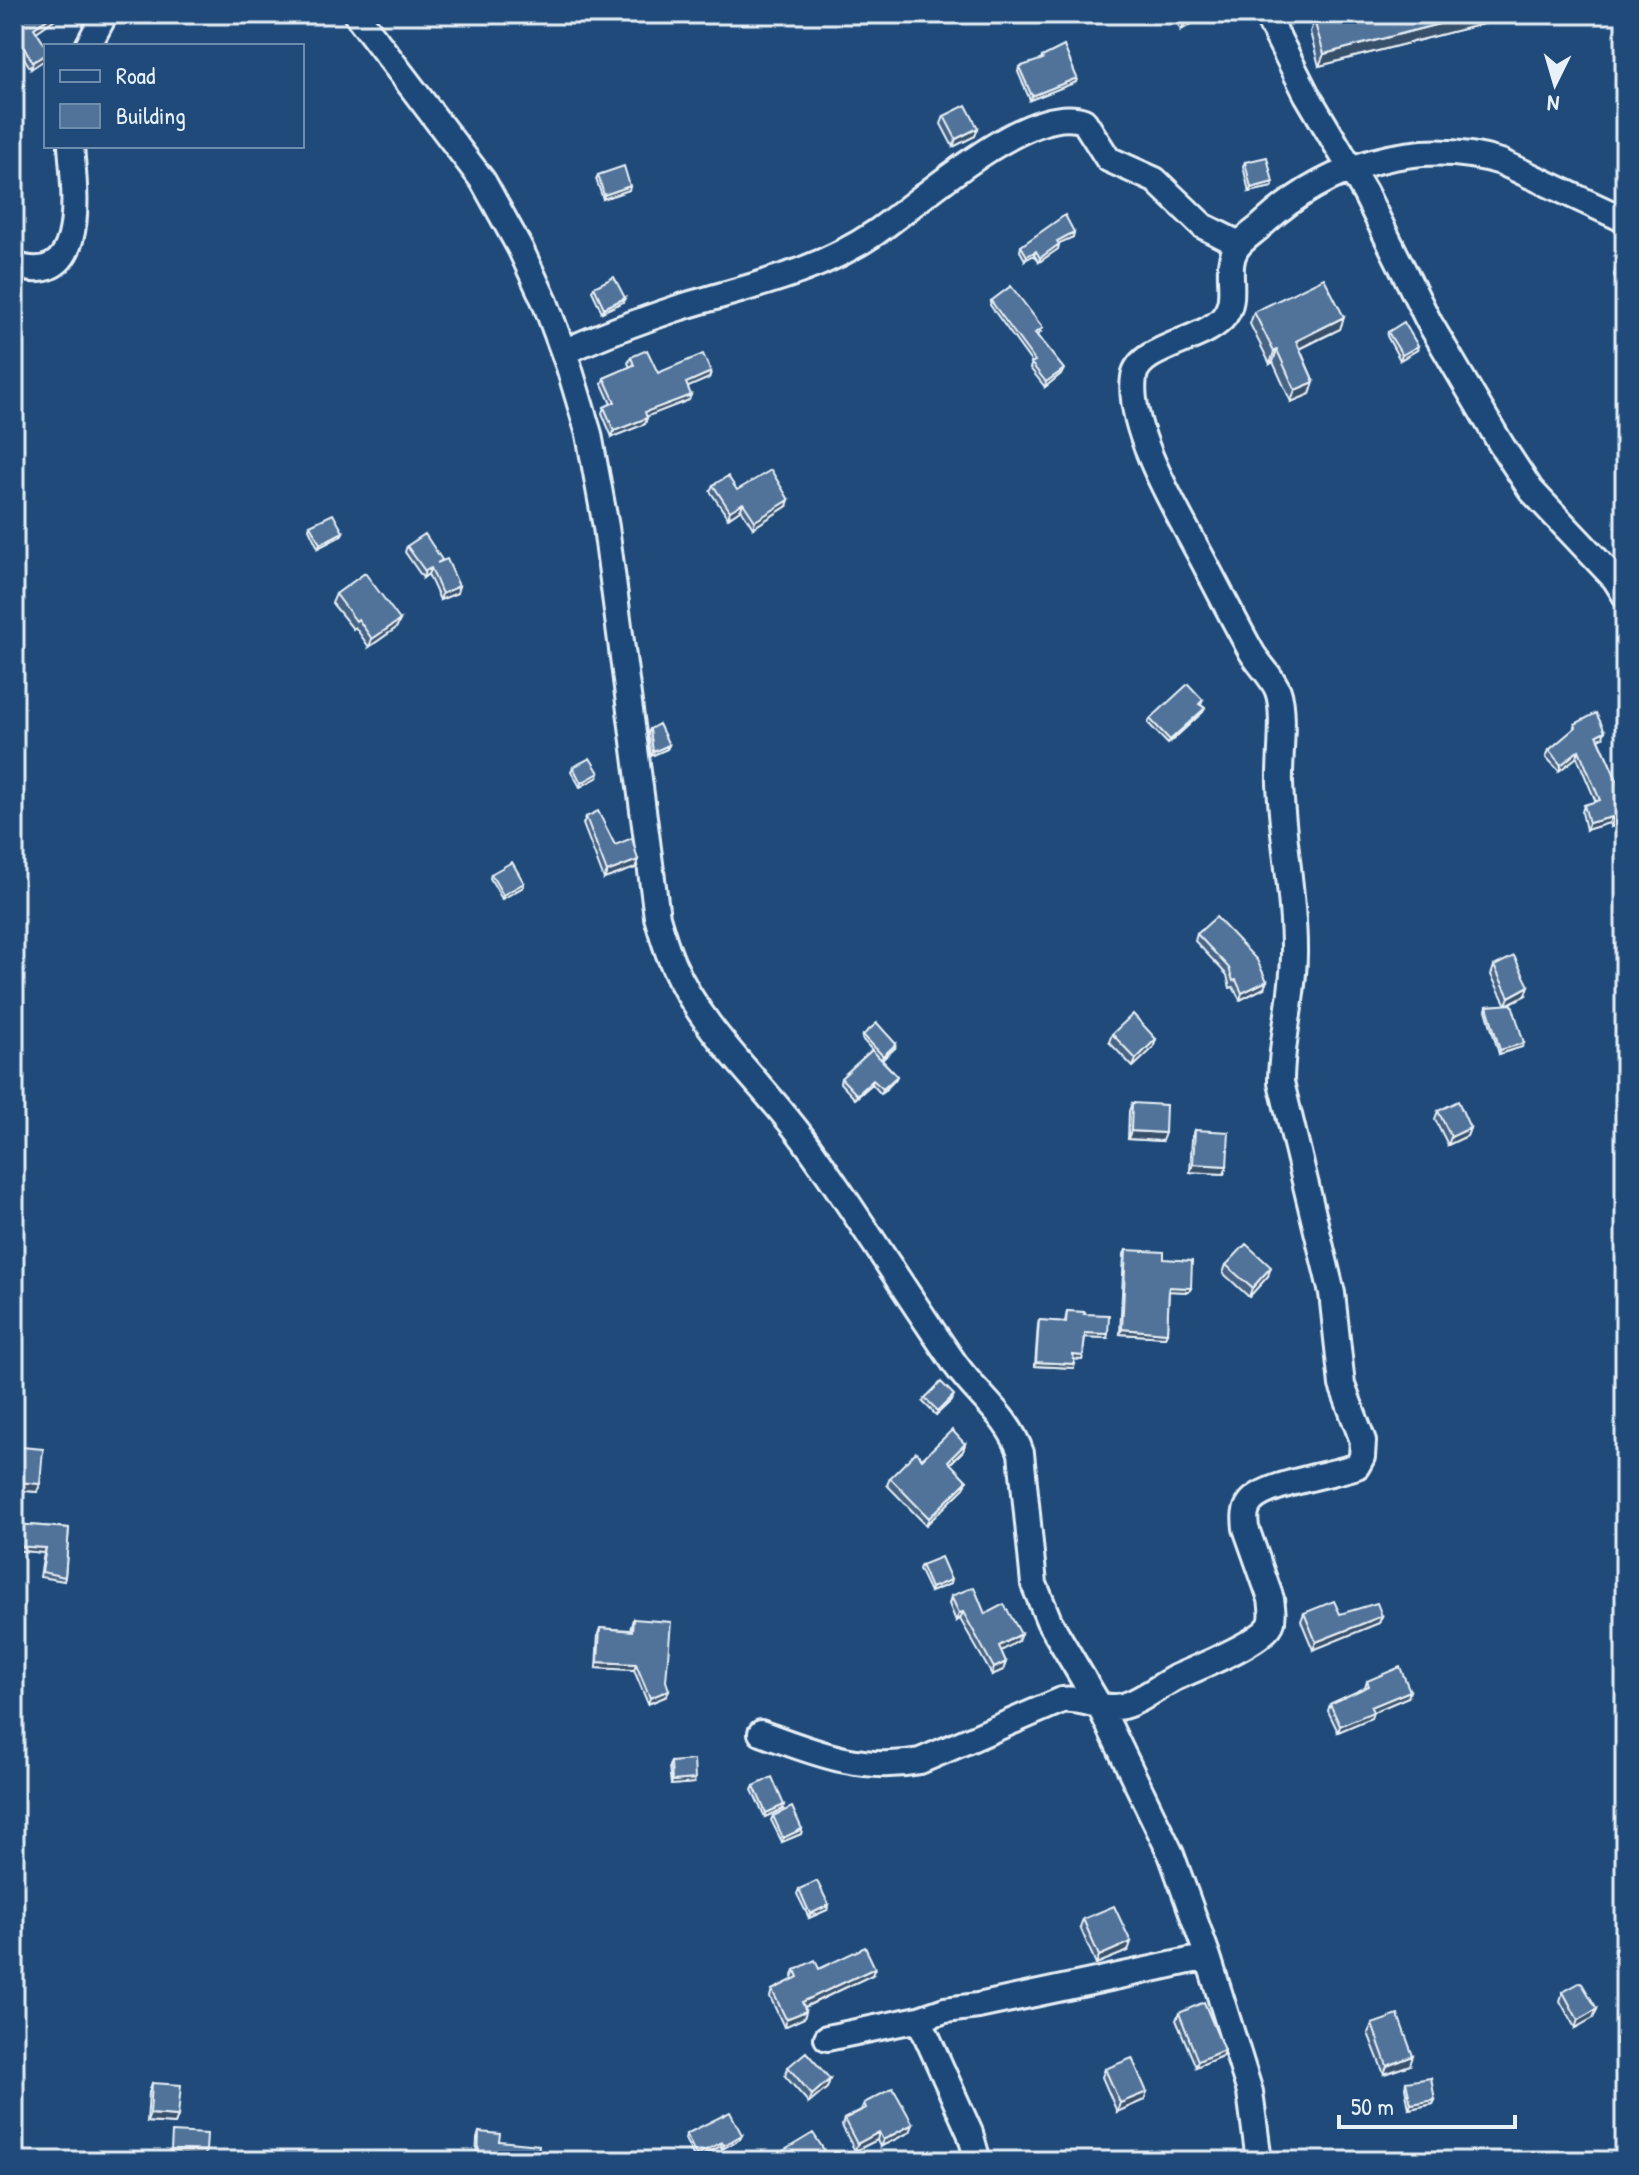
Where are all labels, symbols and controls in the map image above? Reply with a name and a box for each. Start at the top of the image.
legend [44,44,304,148]
north arrow [1515,44,1595,124]
text: Road [116,59,155,91]
text: N [1546,88,1560,119]
text: Building [116,99,186,131]
scale bar [1339,2079,1515,2129]
text: 50 m [1351,2090,1394,2122]

